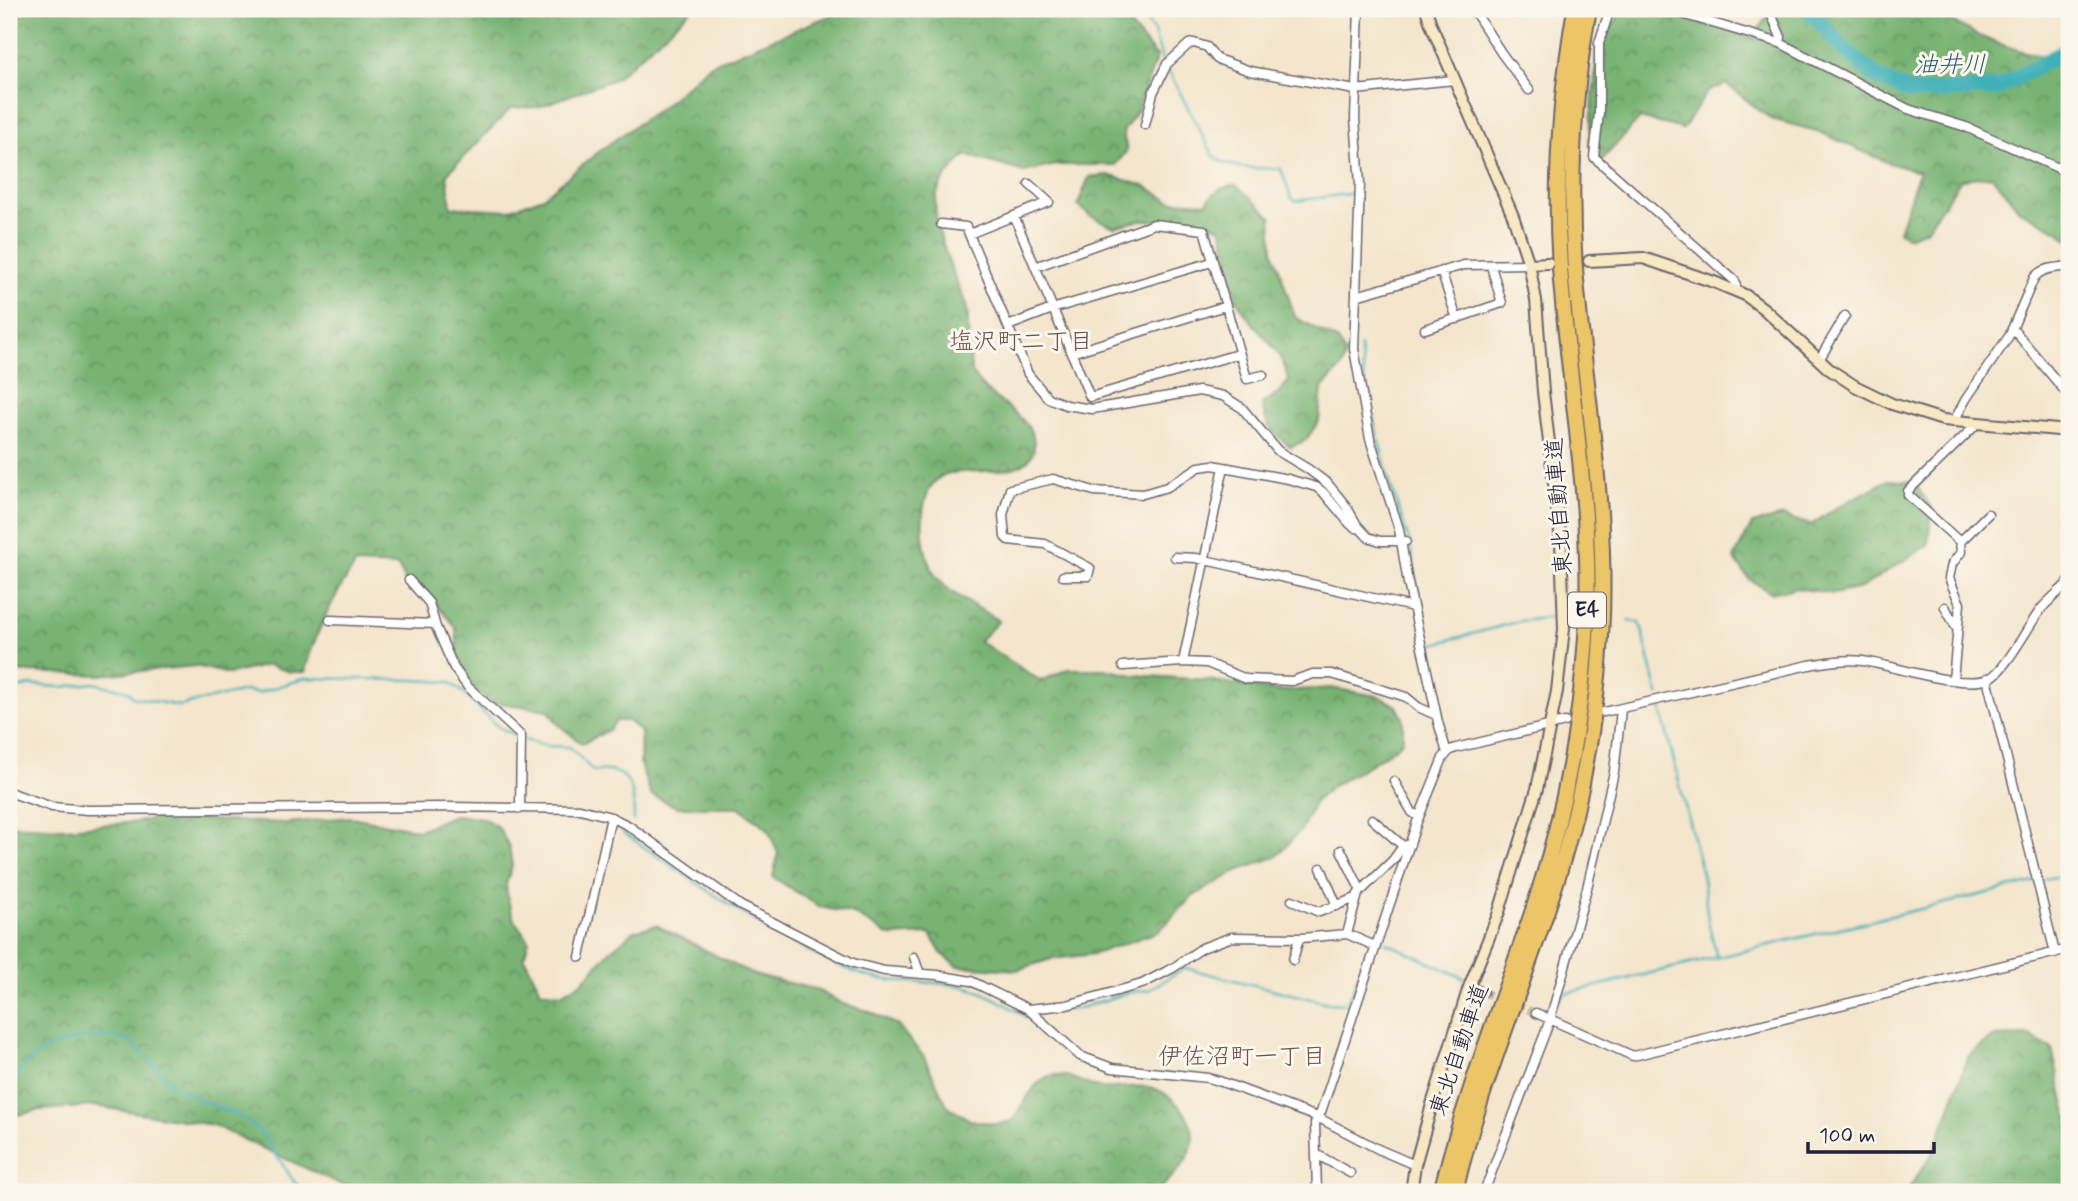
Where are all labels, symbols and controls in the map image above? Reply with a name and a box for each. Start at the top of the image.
water label: 油井川 [1914,50,1986,81]
district label: 塩沢町二丁目 [949,327,1093,358]
street label: 東北自動車道 [1540,436,1580,576]
road number: E4 [1568,592,1606,628]
street label: 東北自動車道 [1423,980,1497,1120]
district label: 伊佐沼町一丁目 [1158,1042,1326,1073]
scale bar [1808,1110,1934,1154]
text: 100 m [1819,1122,1875,1150]

